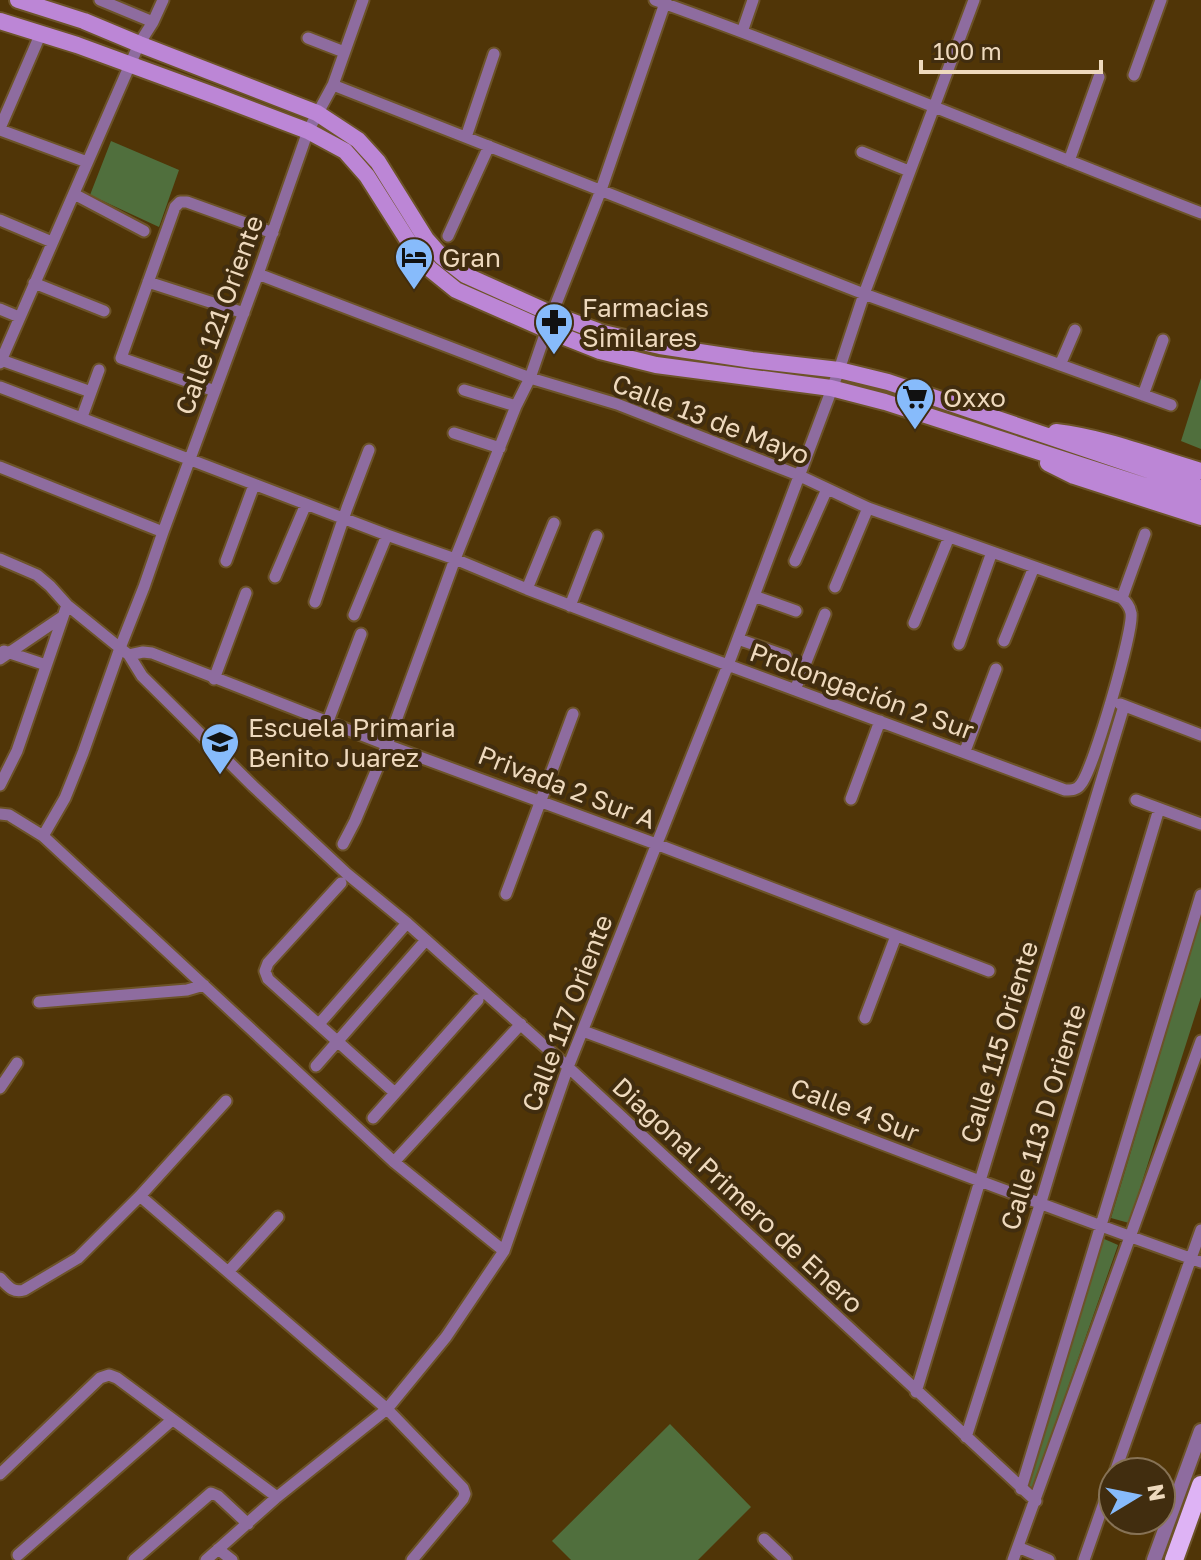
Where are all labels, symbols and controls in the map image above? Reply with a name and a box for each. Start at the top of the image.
scale bar [921,24,1101,74]
text: 100 m [933,36,1002,65]
street label: Calle 121 Oriente [169,211,269,419]
hotel icon: Gran [393,236,435,291]
place label: Gran [442,242,501,273]
place label: Farmacias Similares [582,292,709,353]
pharmacy icon: Farmacias Similares [533,301,575,356]
street label: Calle 13 de Mayo [608,367,814,471]
supermarket icon: Oxxo [894,376,936,431]
place label: Oxxo [943,382,1006,413]
street label: Prolongación 2 Sur [746,636,978,746]
place label: Escuela Primaria Benito Juarez [248,712,456,773]
school or university icon: Escuela Primaria Benito Juarez [199,721,241,776]
street label: Privada 2 Sur A [474,739,660,835]
street label: Calle 117 Oriente [515,910,619,1116]
street label: Calle 115 Oriente [954,937,1044,1147]
street label: Calle 113 D Oriente [994,1000,1092,1234]
street label: Diagonal Primero de Enero [606,1071,870,1319]
street label: Calle 4 Sur [786,1071,924,1149]
north arrow [1097,1456,1177,1536]
text: N [1142,1482,1172,1503]

